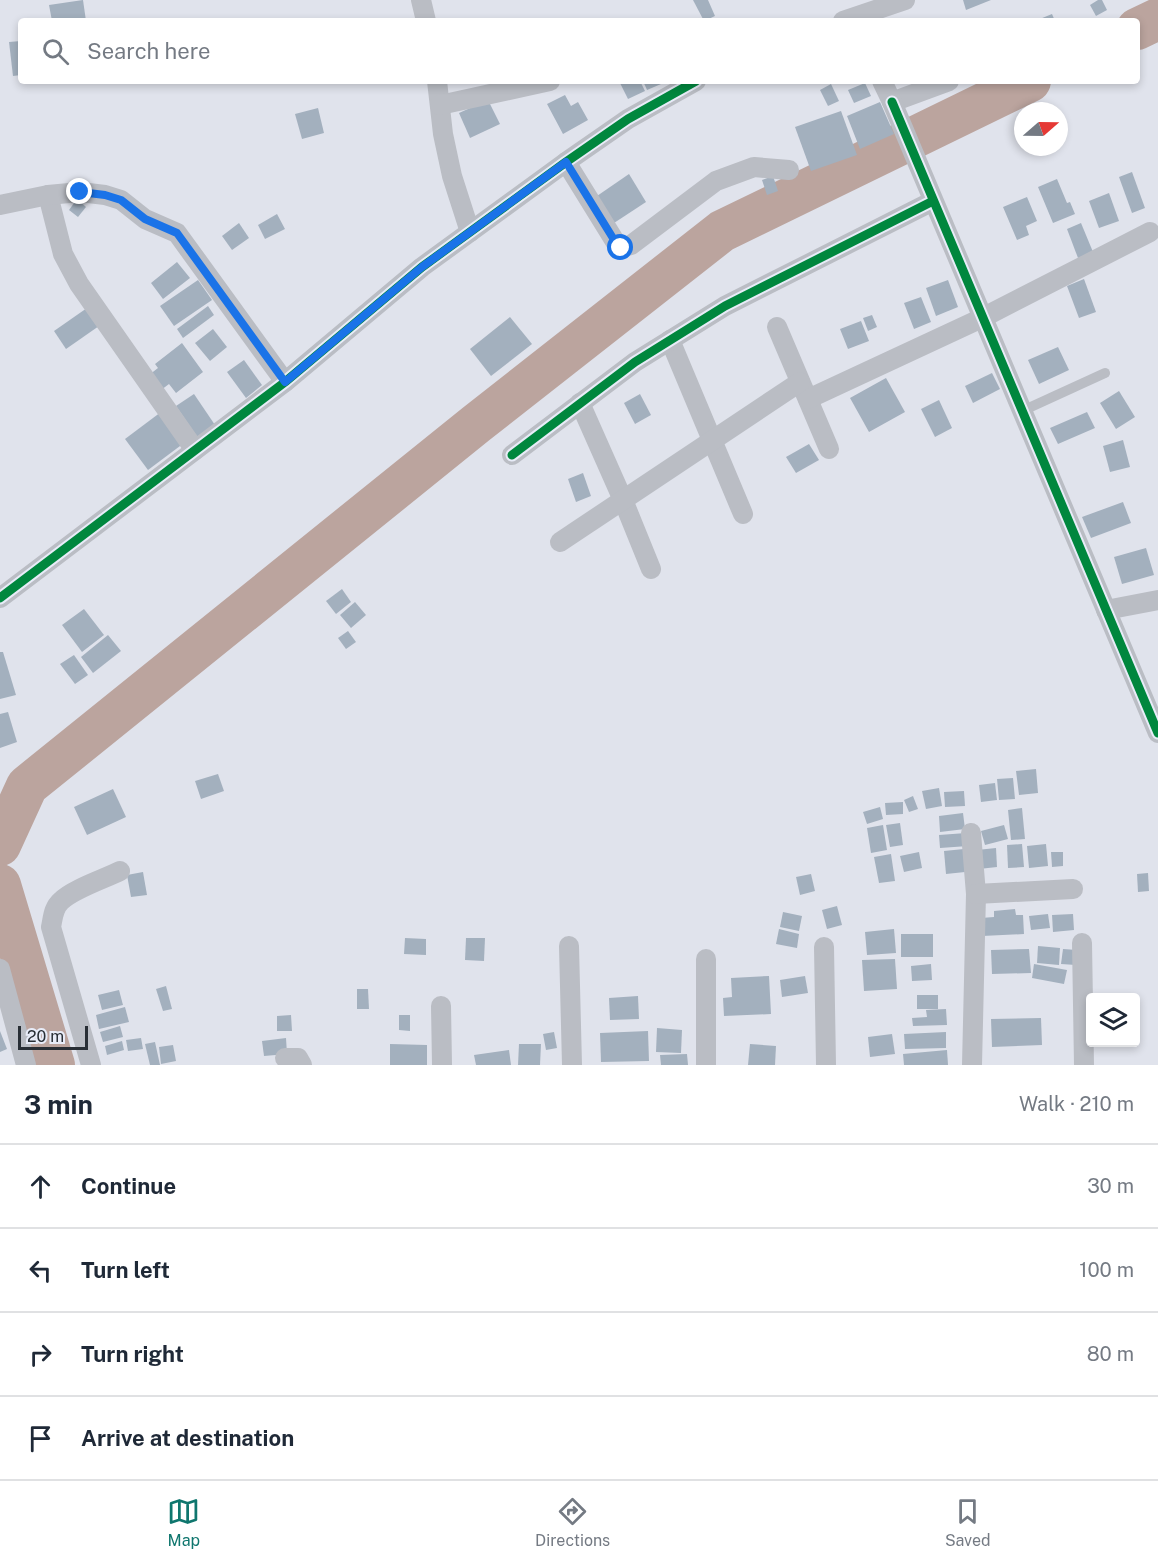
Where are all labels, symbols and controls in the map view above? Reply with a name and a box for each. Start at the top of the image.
search box [18,18,1140,84]
icon: search [39,35,72,68]
text: Search here [87,38,211,64]
north arrow [1014,102,1068,156]
route end [66,178,92,204]
route start [607,234,633,260]
map controls [1086,993,1140,1047]
button: layers [1086,993,1140,1047]
scale bar [18,1023,88,1050]
text: 20 m [27,1027,64,1046]
text: 3 min [24,1089,93,1120]
text: Walk · 210 m [1019,1092,1134,1116]
icon: ahead [24,1170,57,1203]
text: Continue [81,1173,176,1199]
text: 30 m [1087,1174,1134,1198]
icon: left [24,1254,57,1287]
text: Turn left [81,1257,170,1283]
text: 100 m [1079,1258,1134,1282]
icon: right [24,1338,57,1371]
text: Turn right [81,1341,184,1367]
text: 80 m [1087,1342,1134,1366]
icon: arrive [24,1422,57,1455]
text: Arrive at destination [81,1425,294,1451]
tab: Map [167,1495,200,1550]
tab: Directions [535,1495,610,1550]
tab: Saved [945,1495,991,1550]

